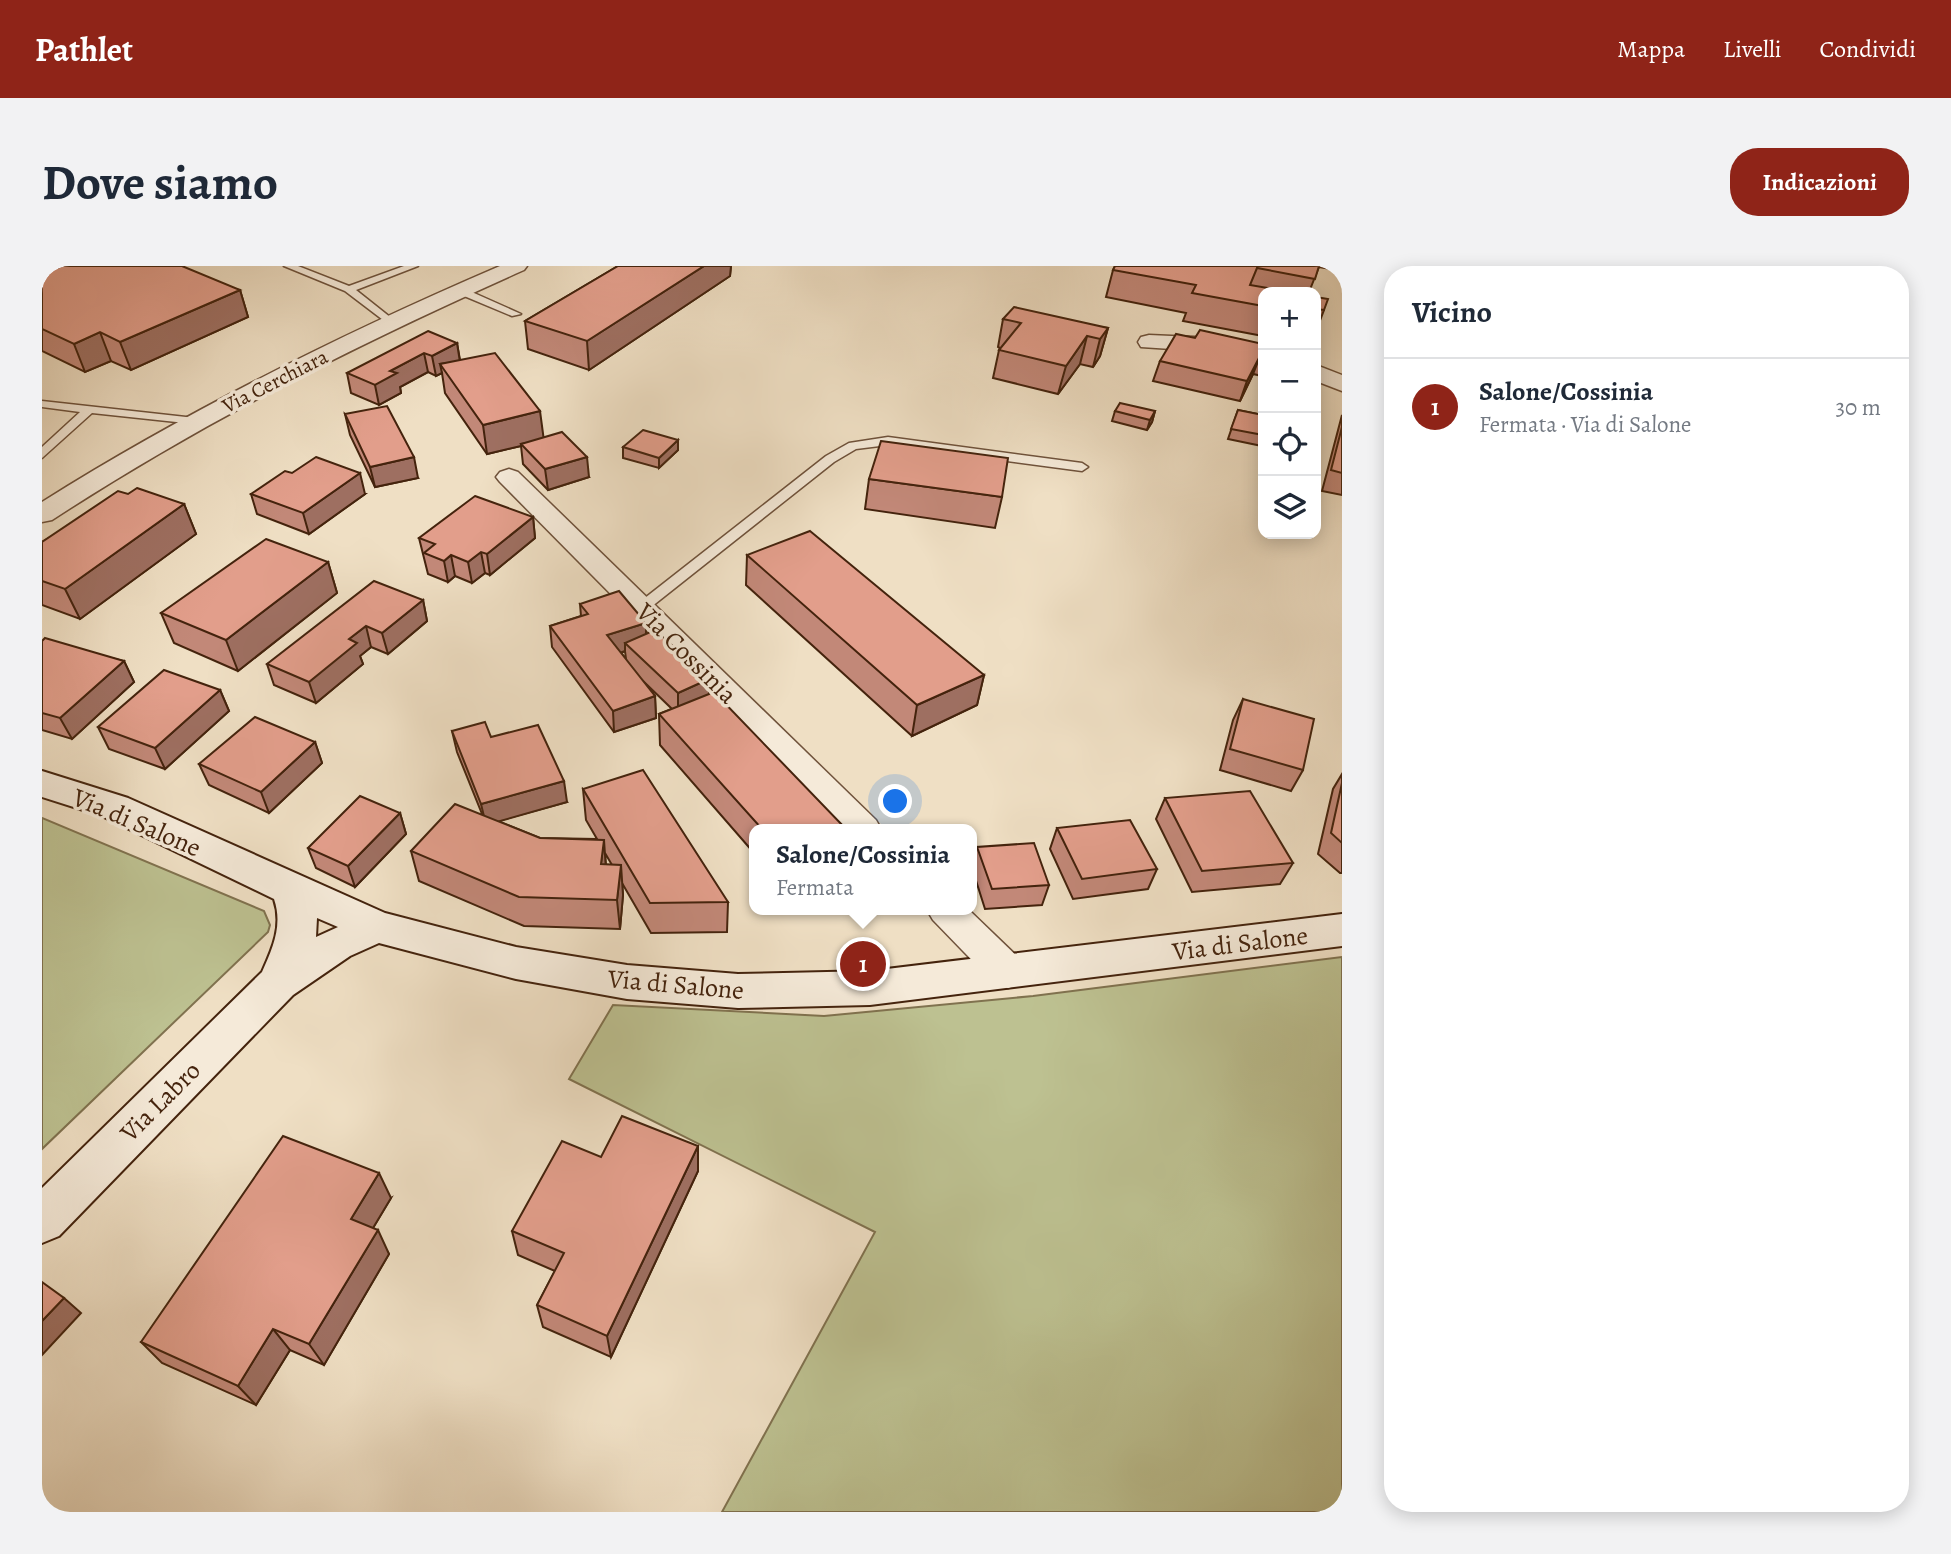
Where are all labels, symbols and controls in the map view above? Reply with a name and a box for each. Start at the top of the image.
text: Pathlet [35,27,133,72]
text: Mappa [1617,33,1685,65]
text: Livelli [1723,33,1782,65]
text: Condividi [1820,33,1916,65]
button: Indicazioni [1730,148,1909,216]
text: Dove siamo [42,149,278,216]
map controls [1258,287,1321,539]
button: + [1258,287,1321,350]
text: Vicino [1412,292,1492,332]
street label: Via Cerchiara [216,342,333,420]
button: − [1258,350,1321,413]
text: Salone/Cossinia [1479,374,1653,409]
text: 1 [1431,392,1439,423]
text: 30 m [1835,392,1881,423]
text: Fermata · Via di Salone [1479,409,1691,440]
button: locate [1258,413,1321,476]
button: layers [1258,476,1321,539]
street label: Via Cossinia [628,594,745,712]
street label: Via di Salone [66,779,206,865]
your location [878,784,912,818]
popup [749,824,977,915]
text: Salone/Cossinia [776,837,950,872]
text: Fermata [776,872,854,903]
street label: Via di Salone [1169,918,1310,969]
pin: 1 [840,938,886,990]
street label: Via di Salone [605,961,745,1008]
street label: Via Labro [112,1053,208,1150]

